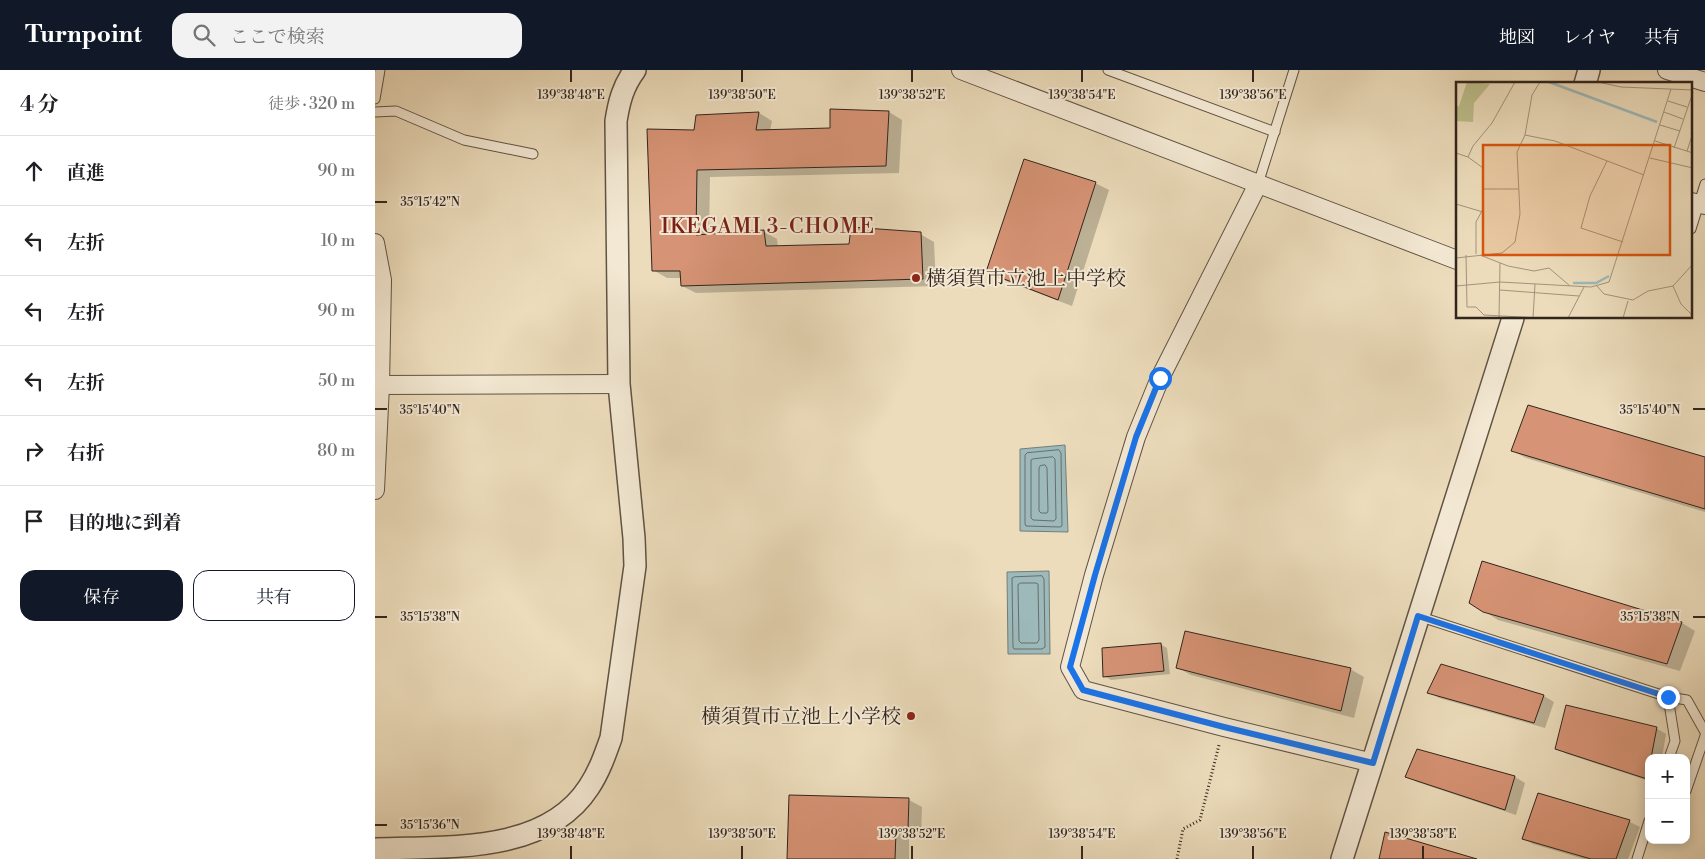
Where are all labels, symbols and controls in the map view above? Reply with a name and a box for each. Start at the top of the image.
search box [172,13,522,58]
text: Turnpoint [25,20,142,50]
icon: search [190,21,218,49]
text: ここで検索 [230,25,325,49]
text: 地図 [1499,26,1535,49]
text: レイヤ [1563,26,1616,49]
text: 共有 [1644,26,1680,49]
inset map [1456,82,1693,319]
text: 139°38'48"E [537,88,605,103]
text: 139°38'50"E [708,88,776,103]
text: 139°38'52"E [879,88,945,103]
text: 139°38'54"E [1048,88,1116,103]
text: 139°38'56"E [1219,88,1287,103]
text: 4 分 [20,92,58,118]
text: 徒歩 · 320 m [268,94,355,114]
icon: ahead [20,157,48,185]
text: 直進 [67,161,105,185]
text: 90 m [317,161,355,181]
text: 35°15'42"N [400,195,460,210]
district label: IKEGAMI 3-CHOME [661,214,875,240]
icon: left [20,227,48,255]
text: 左折 [67,231,105,255]
text: 10 m [321,231,355,251]
place label: 横須賀市立池上中学校 [926,267,1126,292]
marker: 横須賀市立池上中学校 [910,272,922,284]
icon: left [20,297,48,325]
text: 左折 [67,301,105,325]
text: 90 m [317,301,355,321]
icon: left [20,367,48,395]
route start [1149,367,1172,390]
text: 左折 [67,371,105,395]
text: 50 m [318,371,355,391]
text: 35°15'40"N [400,403,460,418]
text: 35°15'40"N [1620,403,1680,418]
icon: right [20,437,48,465]
text: 右折 [67,441,105,465]
text: 80 m [317,441,355,461]
icon: arrive [20,507,48,535]
text: 目的地に到着 [67,511,181,535]
button: 保存 [20,570,183,621]
button: 共有 [193,570,355,621]
text: 35°15'38"N [400,610,460,625]
text: 35°15'38"N [1620,610,1680,625]
route end [1657,686,1680,709]
place label: 横須賀市立池上小学校 [701,705,901,730]
marker: 横須賀市立池上小学校 [905,710,917,722]
map controls [1645,754,1690,844]
button: + [1645,754,1690,799]
button: − [1645,799,1690,844]
text: 35°15'36"N [400,818,460,833]
text: 139°38'48"E [537,827,605,842]
text: 139°38'50"E [708,827,776,842]
text: 139°38'52"E [879,827,945,842]
text: 139°38'54"E [1048,827,1116,842]
text: 139°38'56"E [1219,827,1287,842]
text: 139°38'58"E [1389,827,1457,842]

